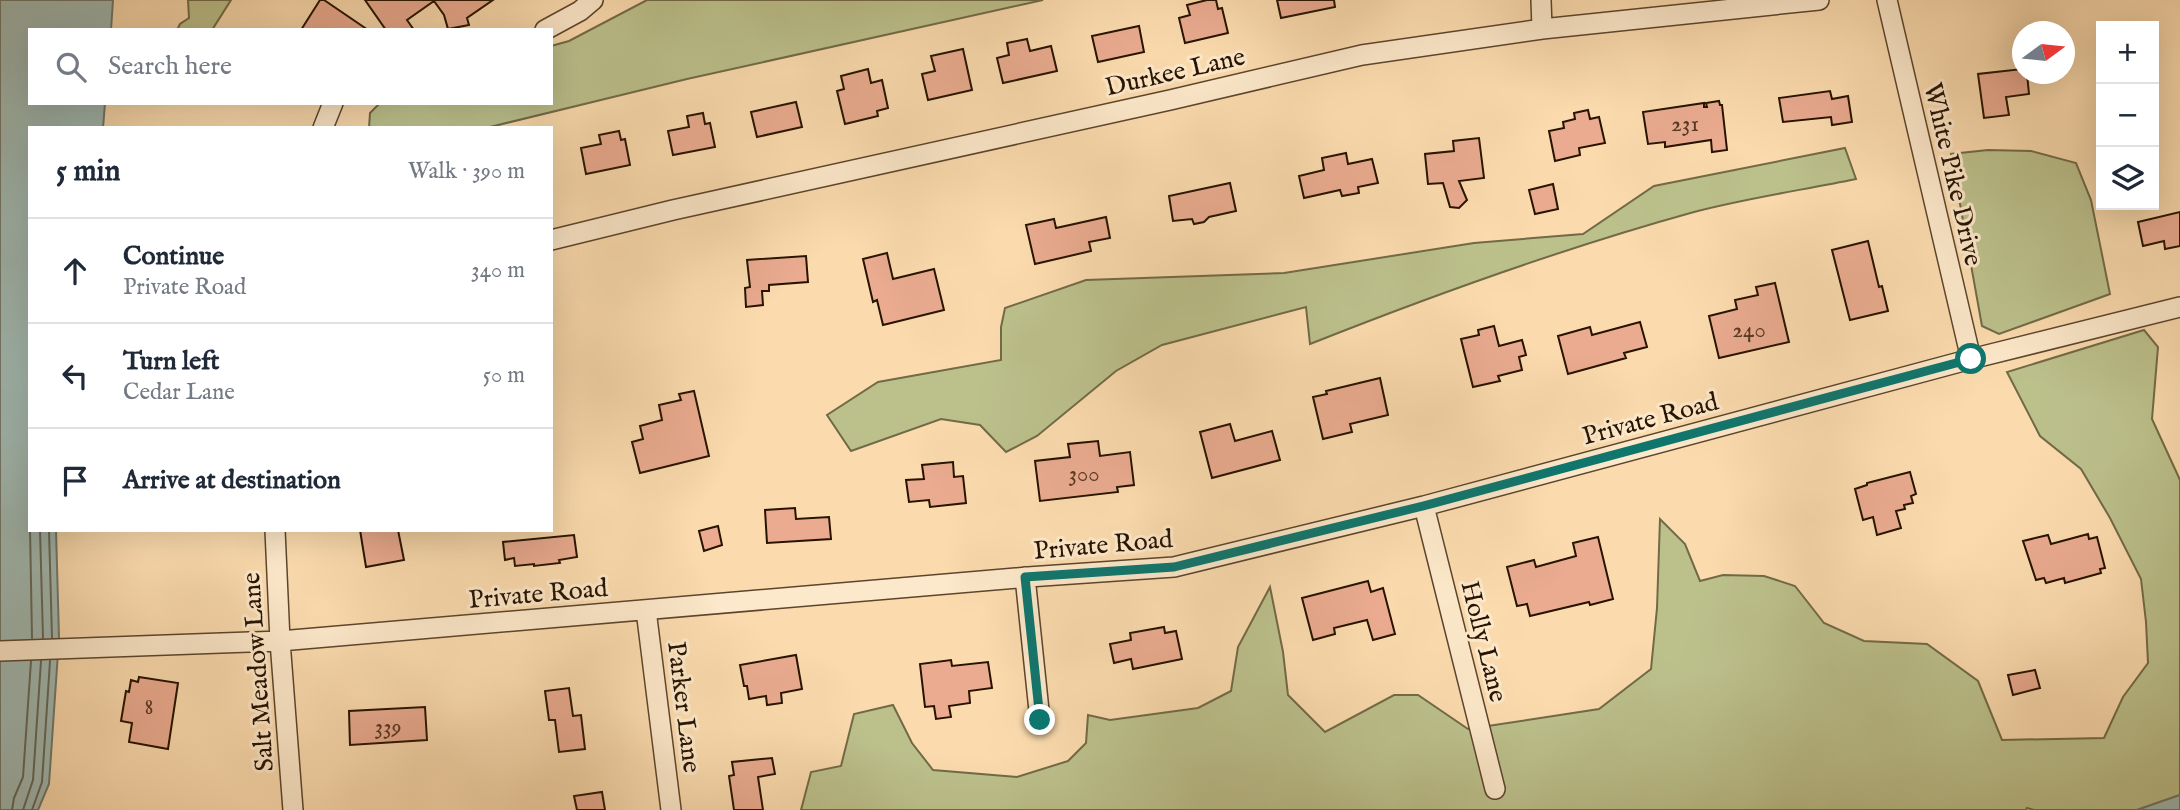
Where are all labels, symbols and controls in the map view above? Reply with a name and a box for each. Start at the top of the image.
north arrow [2012,21,2075,84]
map controls [2096,21,2159,210]
button: + [2096,21,2159,84]
search box [28,28,553,105]
street label: Durkee Lane [1102,40,1249,105]
icon: search [52,48,90,86]
text: Search here [108,50,232,83]
street label: White Pike Drive [1915,79,1990,269]
button: − [2096,84,2159,147]
house number: 231 [1671,110,1699,139]
button: layers [2096,147,2159,210]
text: 5 min [56,153,121,191]
text: Walk · 390 m [408,157,525,186]
text: Continue [123,240,224,273]
icon: ahead [56,252,94,290]
text: 340 m [471,256,525,285]
text: Private Road [123,273,246,302]
house number: 240 [1732,316,1766,345]
route start [1955,343,1986,374]
text: Turn left [123,345,220,378]
icon: left [56,357,94,395]
text: 50 m [483,361,525,390]
text: Cedar Lane [123,378,235,407]
street label: Private Road [1579,385,1722,453]
house number: 300 [1068,460,1100,489]
icon: arrive [56,462,94,500]
text: Arrive at destination [123,464,341,497]
street label: Private Road [1032,523,1174,568]
street label: Salt Meadow Lane [235,571,282,773]
street label: Private Road [467,572,609,617]
street label: Holly Lane [1453,577,1515,705]
street label: Parker Lane [659,640,708,775]
house number: 8 [144,693,154,722]
route end [1024,704,1055,735]
house number: 339 [374,713,402,742]

